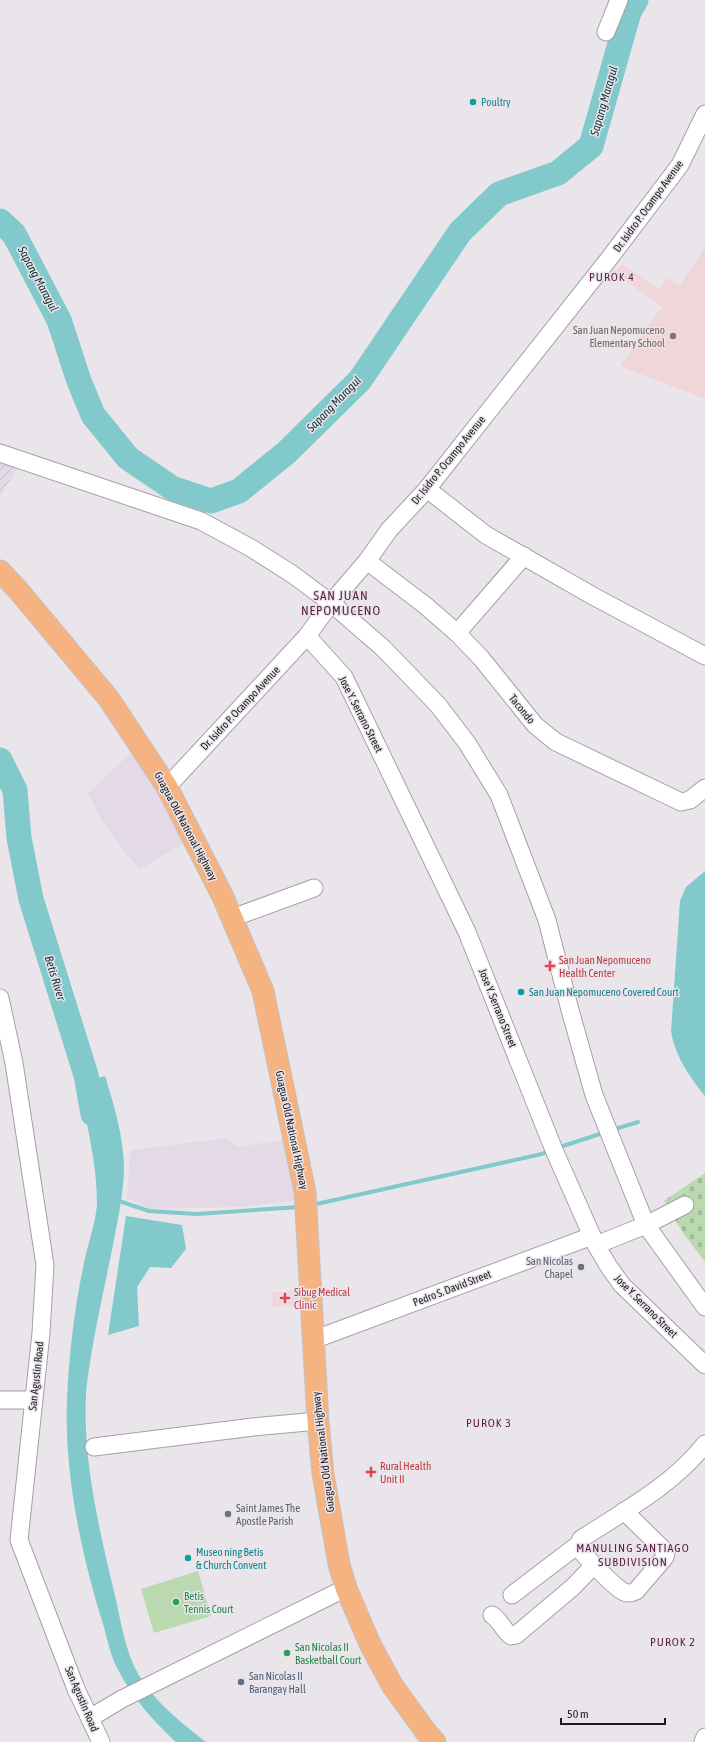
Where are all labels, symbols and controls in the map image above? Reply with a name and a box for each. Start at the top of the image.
water label: Sapang Maragul [587,64,621,139]
place label: Poultry [481,96,511,108]
marker: Poultry [468,97,478,107]
street label: Dr. Isidro P. Ocampo Avenue [611,158,685,254]
water label: Sapang Maragul [14,243,61,314]
district label: PUROK 4 [589,270,635,284]
place label: San Juan Nepomuceno Elementary School [573,324,665,349]
marker: San Juan Nepomuceno Elementary School [668,331,678,341]
water label: Sapang Maragul [303,373,364,435]
street label: Dr. Isidro P. Ocampo Avenue [409,413,487,507]
district label: SAN JUAN NEPOMUCENO [301,588,381,618]
street label: Dr. Isidro P. Ocampo Avenue [198,664,282,752]
street label: Jose Y. Serrano Street [337,674,385,754]
street label: Tacondo [507,692,537,726]
street label: Guagua Old National Highway [152,770,220,883]
water label: Betis River [42,954,69,1002]
place label: San Juan Nepomuceno Health Center [559,954,651,979]
marker: San Juan Nepomuceno Health Center [544,960,556,972]
street label: Jose Y. Serrano Street [477,967,519,1049]
place label: San Juan Nepomuceno Covered Court [529,986,679,998]
marker: San Juan Nepomuceno Covered Court [516,987,526,997]
street label: Guagua Old National Highway [274,1069,311,1191]
place label: San Nicolas Chapel [526,1255,573,1280]
marker: San Nicolas Chapel [576,1262,586,1272]
street label: Pedro S. David Street [411,1268,493,1308]
street label: Jose Y. Serrano Street [612,1272,680,1340]
place label: Sibug Medical Clinic [294,1286,350,1311]
marker: Sibug Medical Clinic [279,1292,291,1304]
street label: San Agustin Road [26,1341,46,1411]
street label: Guagua Old National Highway [310,1391,336,1513]
district label: PUROK 3 [466,1416,512,1430]
place label: Rural Health Unit II [380,1460,431,1485]
marker: Rural Health Unit II [365,1466,377,1478]
place label: Saint James The Apostle Parish [236,1502,300,1527]
marker: Saint James The Apostle Parish [223,1509,233,1519]
district label: MANULING SANTIAGO SUBDIVISION [576,1541,690,1569]
place label: Museo ning Betis & Church Convent [196,1546,266,1571]
marker: Museo ning Betis & Church Convent [183,1553,193,1563]
place label: Betis Tennis Court [184,1590,234,1615]
marker: Betis Tennis Court [171,1597,181,1607]
district label: PUROK 2 [650,1635,696,1649]
place label: San Nicolas II Basketball Court [295,1641,361,1666]
marker: San Nicolas II Basketball Court [282,1648,292,1658]
street label: San Agustin Road [63,1665,101,1733]
place label: San Nicolas II Barangay Hall [249,1670,306,1695]
marker: San Nicolas II Barangay Hall [236,1677,246,1687]
scale bar [561,1700,665,1726]
text: 50 m [567,1707,589,1721]

